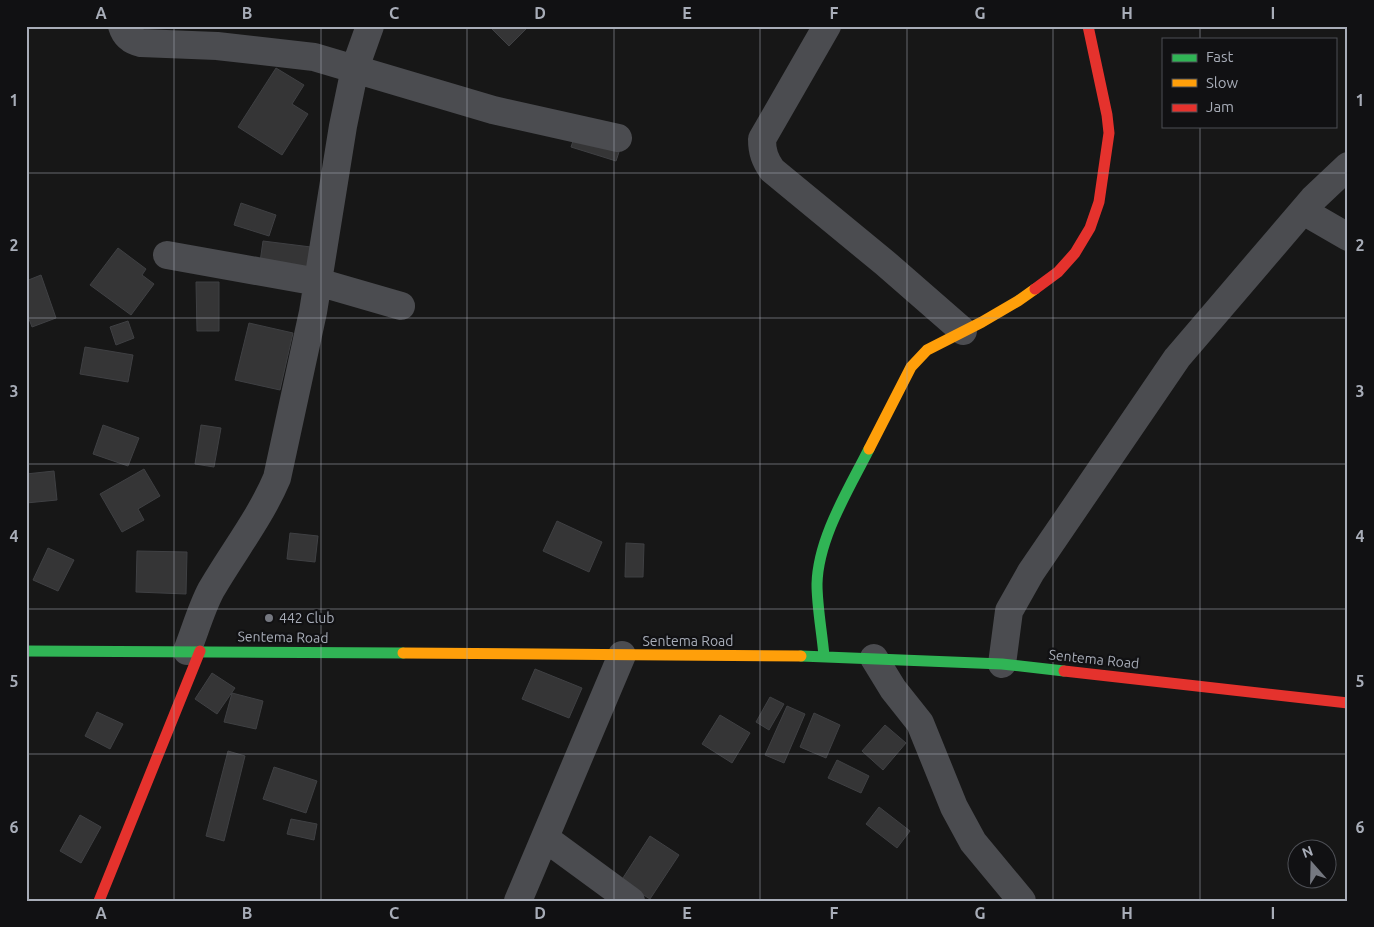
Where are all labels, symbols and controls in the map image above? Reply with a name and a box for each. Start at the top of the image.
text: A [95,4,107,22]
text: B [242,4,252,22]
text: C [389,4,399,22]
text: D [534,4,546,22]
text: E [682,4,692,22]
text: F [830,4,839,22]
text: G [974,4,986,22]
text: H [1121,4,1133,22]
text: I [1271,4,1275,22]
legend [1162,38,1336,128]
text: Fast [1206,48,1234,65]
text: Slow [1206,74,1239,91]
text: 1 [9,91,19,109]
text: 1 [1355,91,1365,109]
text: Jam [1206,98,1234,115]
text: 2 [9,236,19,254]
text: 2 [1355,236,1365,254]
text: 3 [9,382,19,400]
text: 3 [1355,382,1365,400]
text: 4 [9,527,19,545]
text: 4 [1355,527,1365,545]
place label: 442 Club [279,610,334,626]
marker: 442 Club [263,612,275,624]
street label: Sentema Road [237,628,329,646]
street label: Sentema Road [642,633,734,649]
street label: Sentema Road [1048,646,1140,672]
text: 5 [9,672,19,690]
text: 5 [1355,672,1365,690]
text: 6 [9,818,19,836]
text: 6 [1355,818,1365,836]
north arrow [1286,840,1336,890]
text: N [1300,842,1315,861]
text: A [95,904,107,922]
text: B [242,904,252,922]
text: C [389,904,399,922]
text: D [534,904,546,922]
text: E [682,904,692,922]
text: F [830,904,839,922]
text: G [974,904,986,922]
text: H [1121,904,1133,922]
text: I [1271,904,1275,922]

